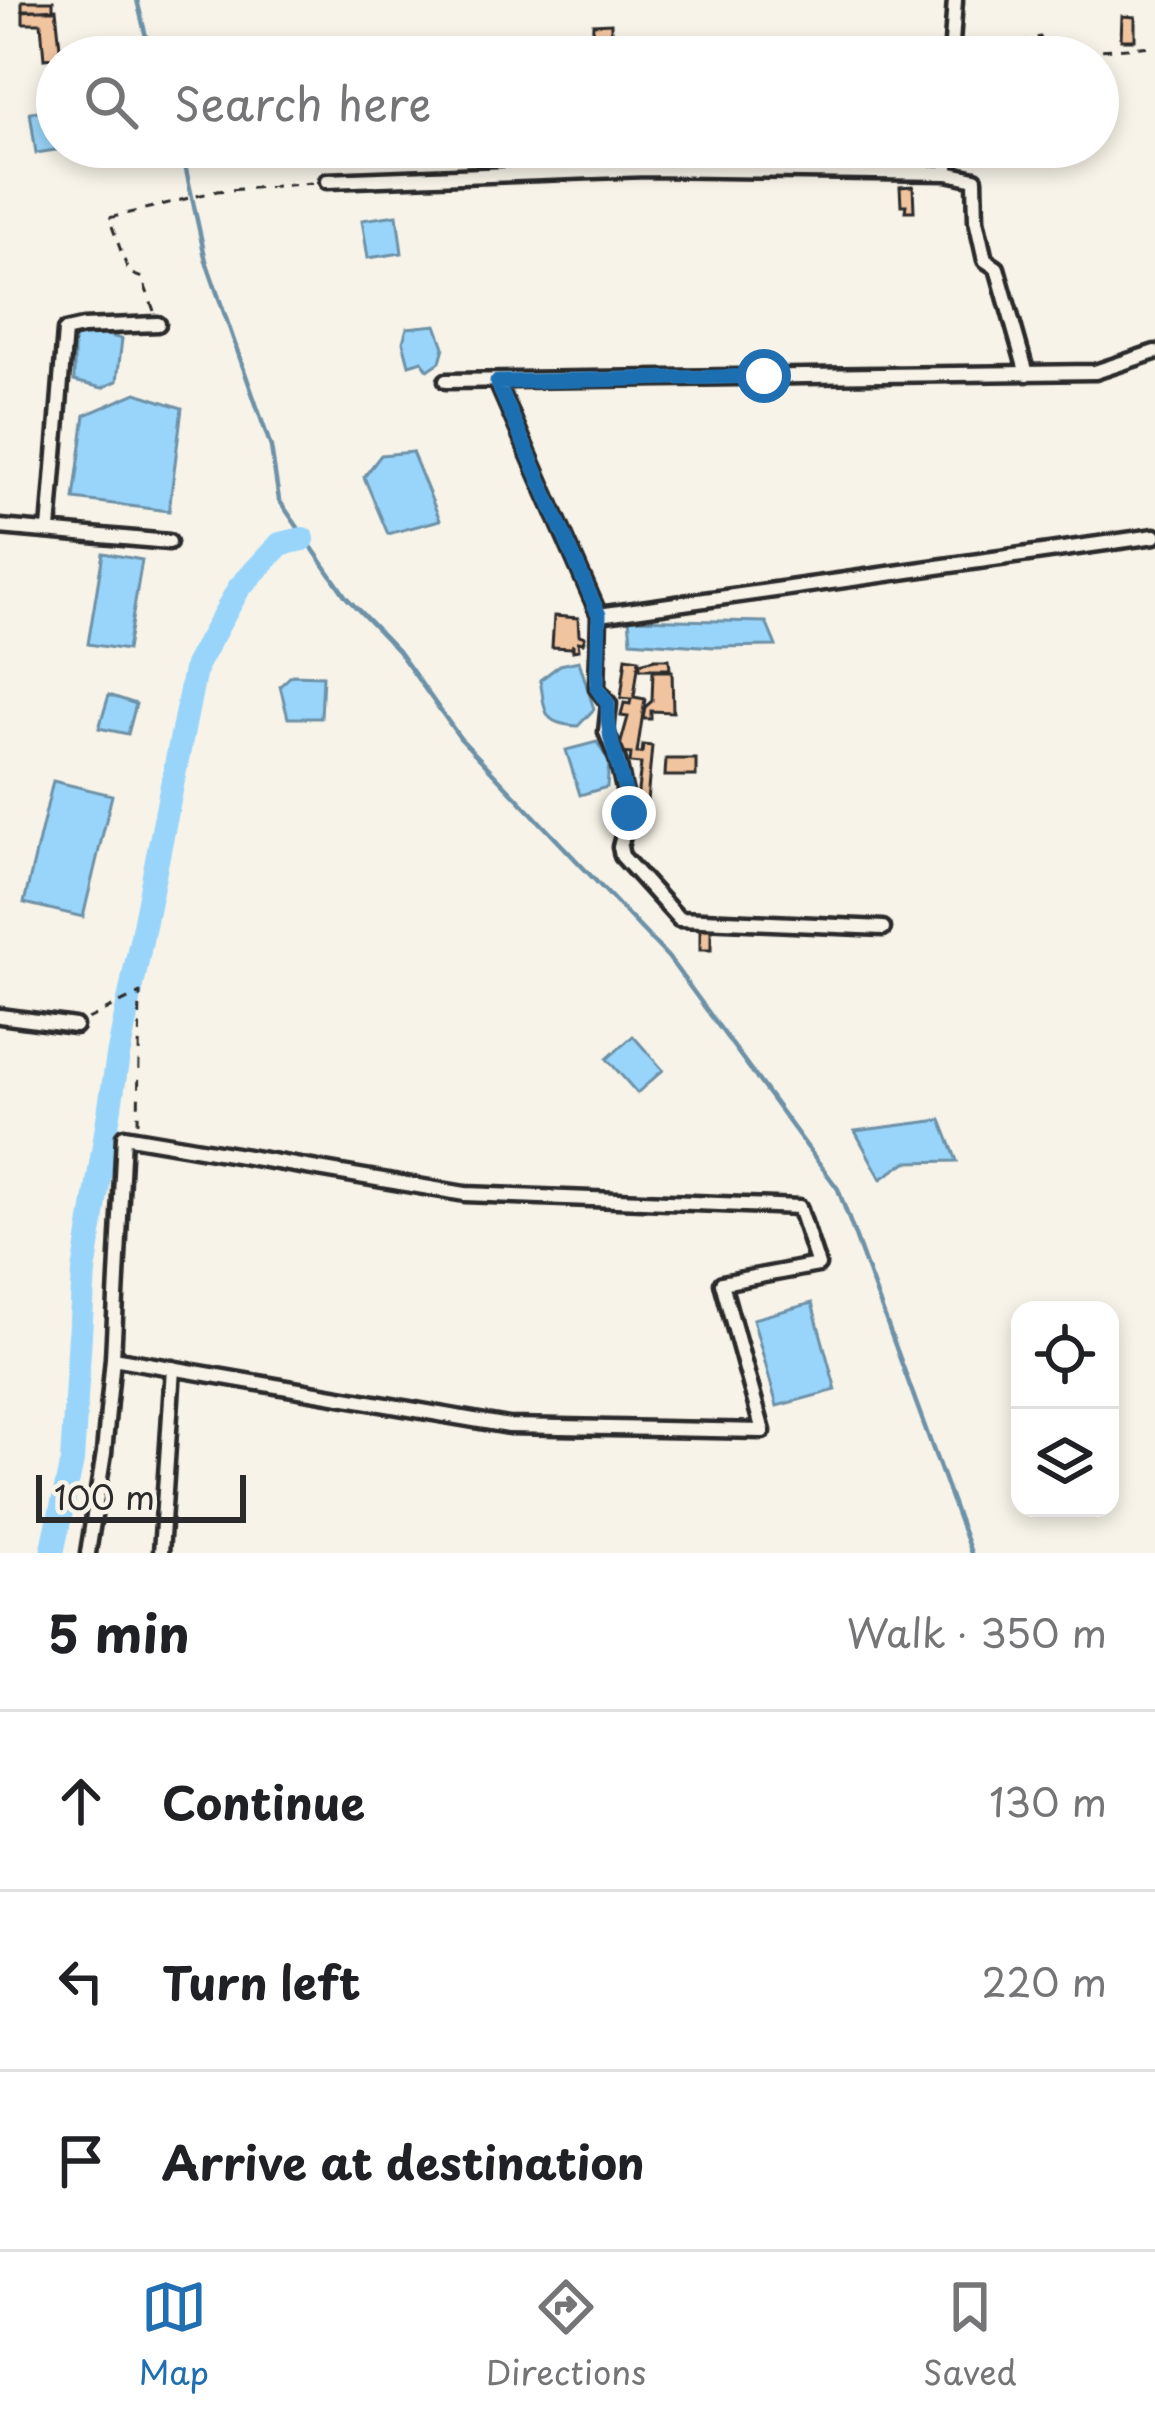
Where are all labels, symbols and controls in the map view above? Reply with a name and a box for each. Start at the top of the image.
search box [36,36,1119,168]
text: Search here [174,68,431,136]
icon: search [78,69,144,135]
route start [737,349,791,403]
route end [602,786,656,840]
map controls [1011,1301,1119,1517]
button: locate [1011,1301,1119,1409]
button: layers [1011,1409,1119,1517]
scale bar [36,1469,246,1522]
text: 100 m [54,1471,155,1521]
text: 5 min [48,1593,190,1670]
text: Walk · 350 m [847,1602,1107,1661]
text: Continue [162,1767,365,1835]
icon: ahead [48,1768,114,1834]
text: 130 m [989,1771,1107,1830]
text: Turn left [162,1947,361,2015]
icon: left [48,1948,114,2014]
text: 220 m [982,1951,1107,2010]
text: Arrive at destination [162,2127,645,2195]
icon: arrive [48,2128,114,2194]
tab: Map [138,2274,209,2396]
tab: Directions [486,2274,646,2396]
tab: Saved [923,2274,1017,2396]

